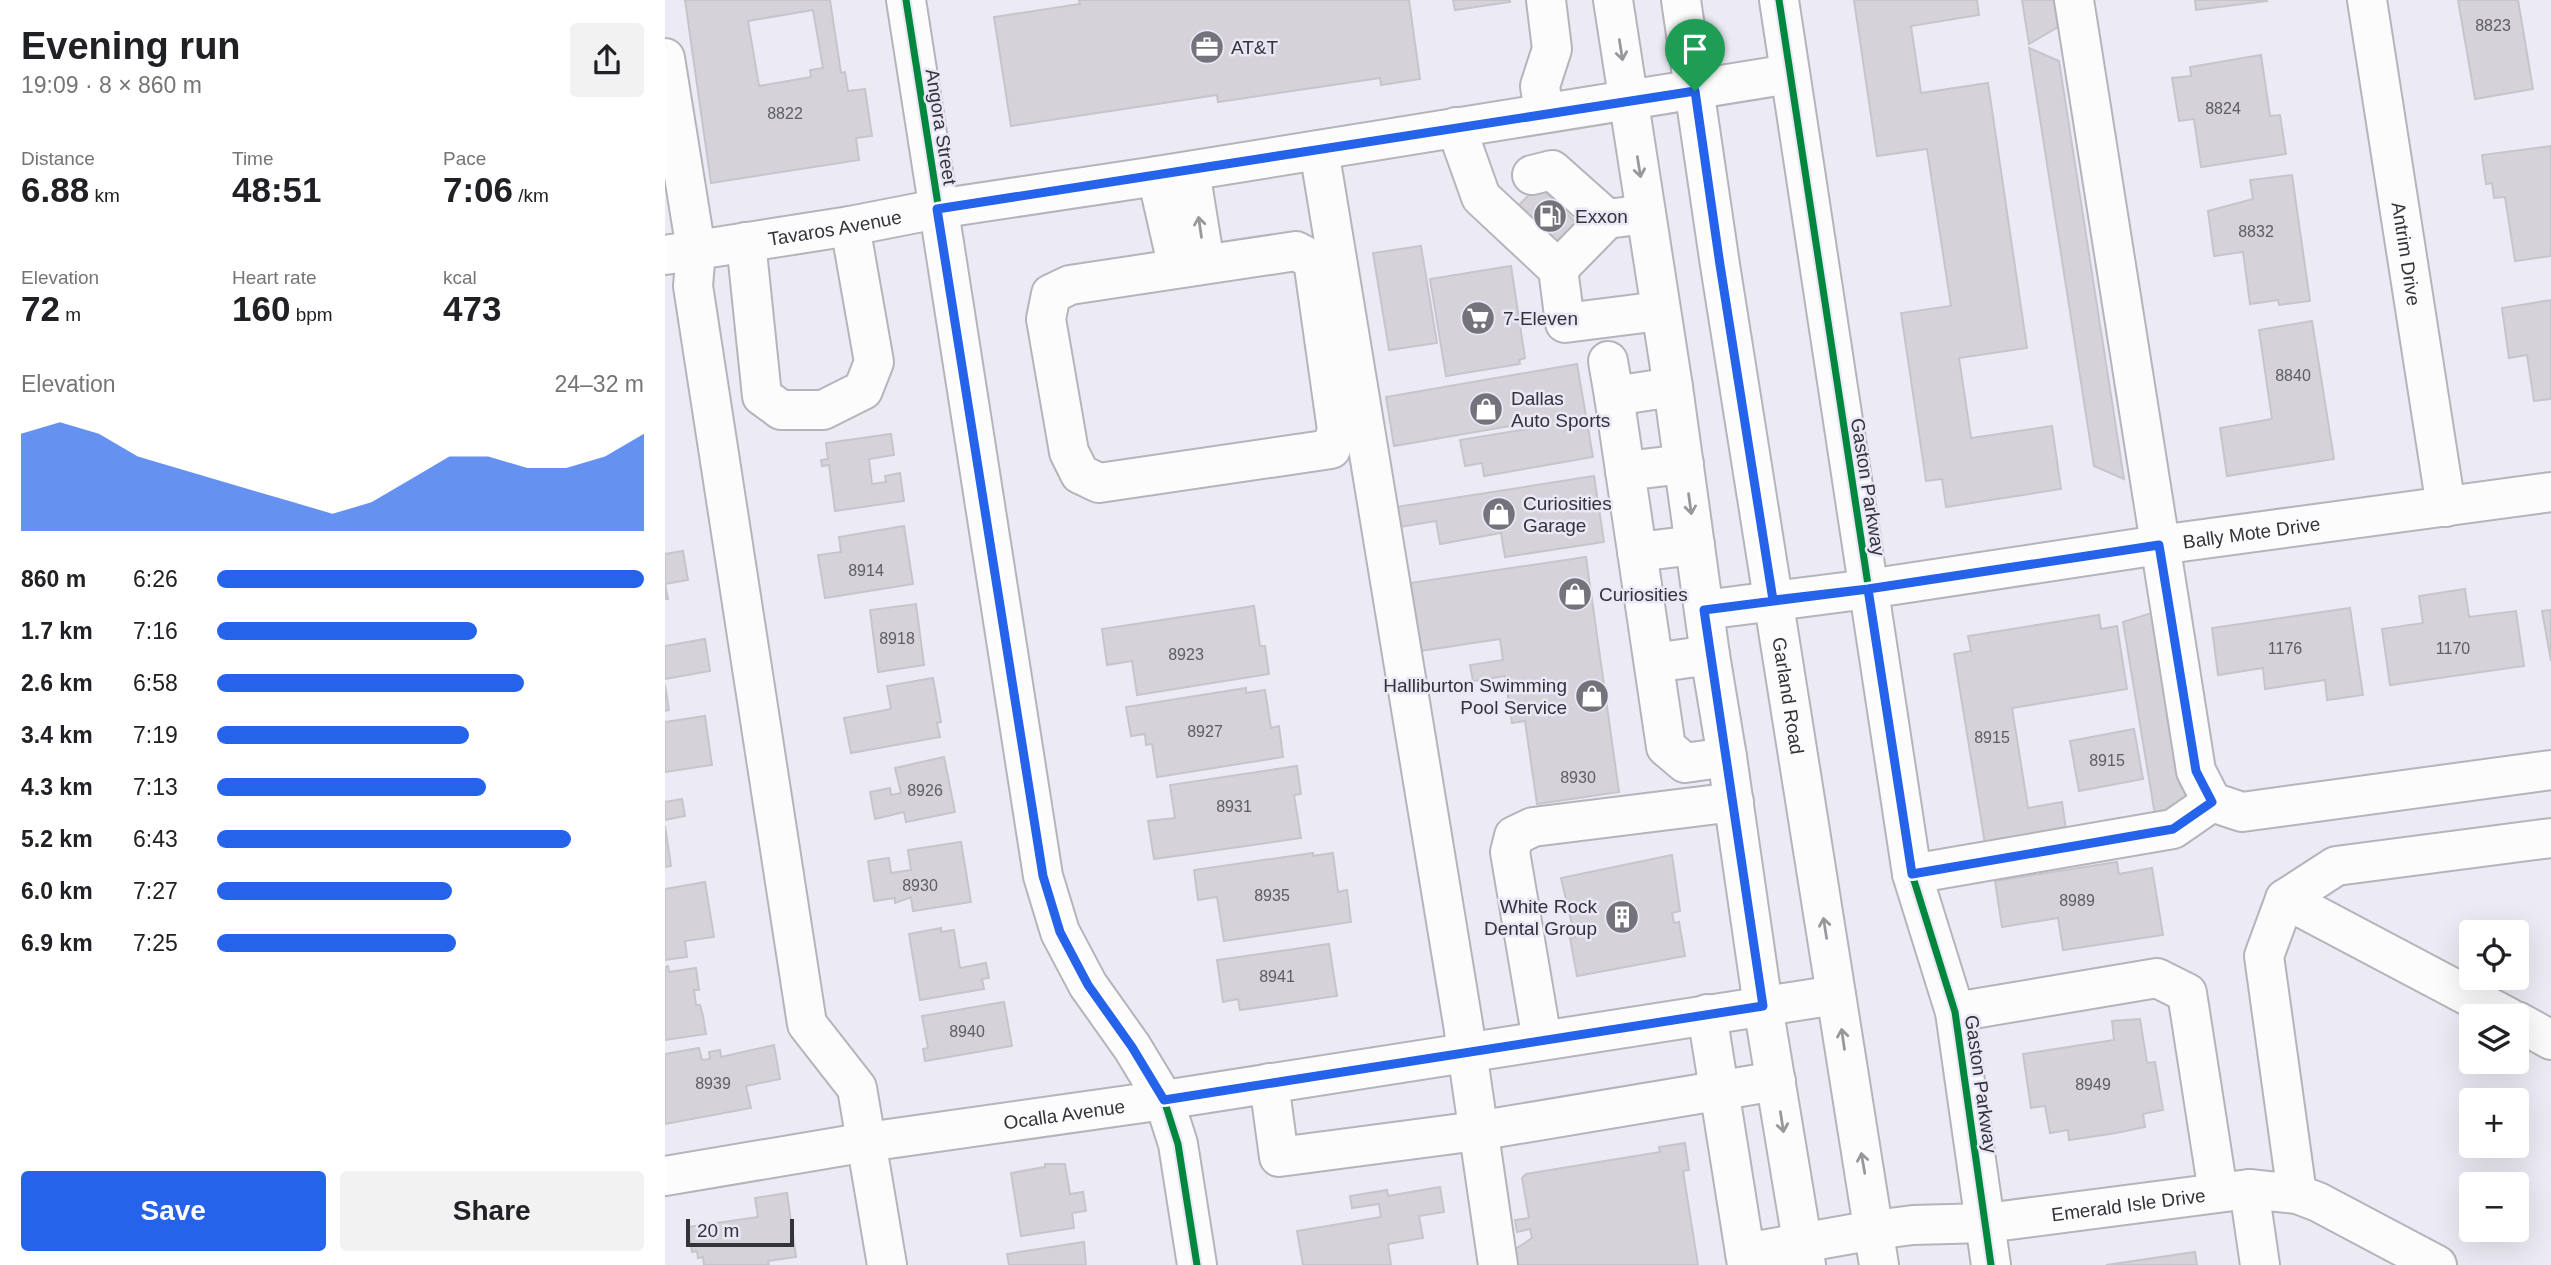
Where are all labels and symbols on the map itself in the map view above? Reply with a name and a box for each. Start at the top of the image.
house number: 8823 [2475,17,2511,34]
pin [1665,19,1725,91]
office icon: AT&T [1188,28,1226,66]
place label: AT&T [1231,37,1279,58]
one-way arrow [1615,38,1628,61]
street label: Angora Street [921,67,961,187]
house number: 8824 [2205,100,2241,117]
house number: 8822 [767,105,803,122]
one-way arrow [1633,155,1646,178]
fuel station icon: Exxon [1531,197,1569,235]
street label: Antrim Drive [2388,201,2425,307]
street label: Tavaros Avenue [767,206,903,249]
place label: Exxon [1575,206,1628,227]
one-way arrow [1193,216,1206,239]
house number: 8832 [2238,223,2274,240]
supermarket icon: 7-Eleven [1459,299,1497,337]
place label: 7-Eleven [1503,308,1578,329]
house number: 8840 [2275,367,2311,384]
place label: Dallas Auto Sports [1511,388,1610,431]
shop icon: Dallas Auto Sports [1467,390,1505,428]
street label: Gaston Parkway [1847,417,1889,558]
one-way arrow [1683,492,1696,515]
place label: Curiosities Garage [1523,493,1612,536]
shop icon: Curiosities Garage [1480,495,1518,533]
street label: Bally Mote Drive [2182,513,2322,552]
house number: 8914 [848,562,884,579]
shop icon: Curiosities [1556,575,1594,613]
place label: Curiosities [1599,584,1688,605]
house number: 8918 [879,630,915,647]
street label: Garland Road [1769,636,1808,756]
house number: 1176 [2268,640,2302,657]
house number: 1170 [2436,640,2470,657]
house number: 8923 [1168,646,1204,663]
place label: Halliburton Swimming Pool Service [1383,675,1567,718]
shop icon: Halliburton Swimming Pool Service [1573,677,1611,715]
house number: 8927 [1187,723,1223,740]
house number: 8915 [1974,729,2010,746]
house number: 8915 [2089,752,2125,769]
house number: 8930 [1560,769,1596,786]
house number: 8926 [907,782,943,799]
house number: 8931 [1216,798,1252,815]
house number: 8930 [902,877,938,894]
house number: 8935 [1254,887,1290,904]
house number: 8989 [2059,892,2095,909]
place label: White Rock Dental Group [1484,896,1597,939]
building icon: White Rock Dental Group [1603,898,1641,936]
one-way arrow [1818,917,1831,940]
house number: 8941 [1259,968,1295,985]
street label: Gaston Parkway [1961,1014,2001,1155]
house number: 8940 [949,1023,985,1040]
one-way arrow [1836,1028,1849,1051]
house number: 8939 [695,1075,731,1092]
house number: 8949 [2075,1076,2111,1093]
street label: Ocalla Avenue [1002,1095,1126,1133]
one-way arrow [1776,1110,1789,1133]
one-way arrow [1856,1152,1869,1175]
street label: Emerald Isle Drive [2050,1184,2207,1225]
scale bar [686,1216,795,1248]

